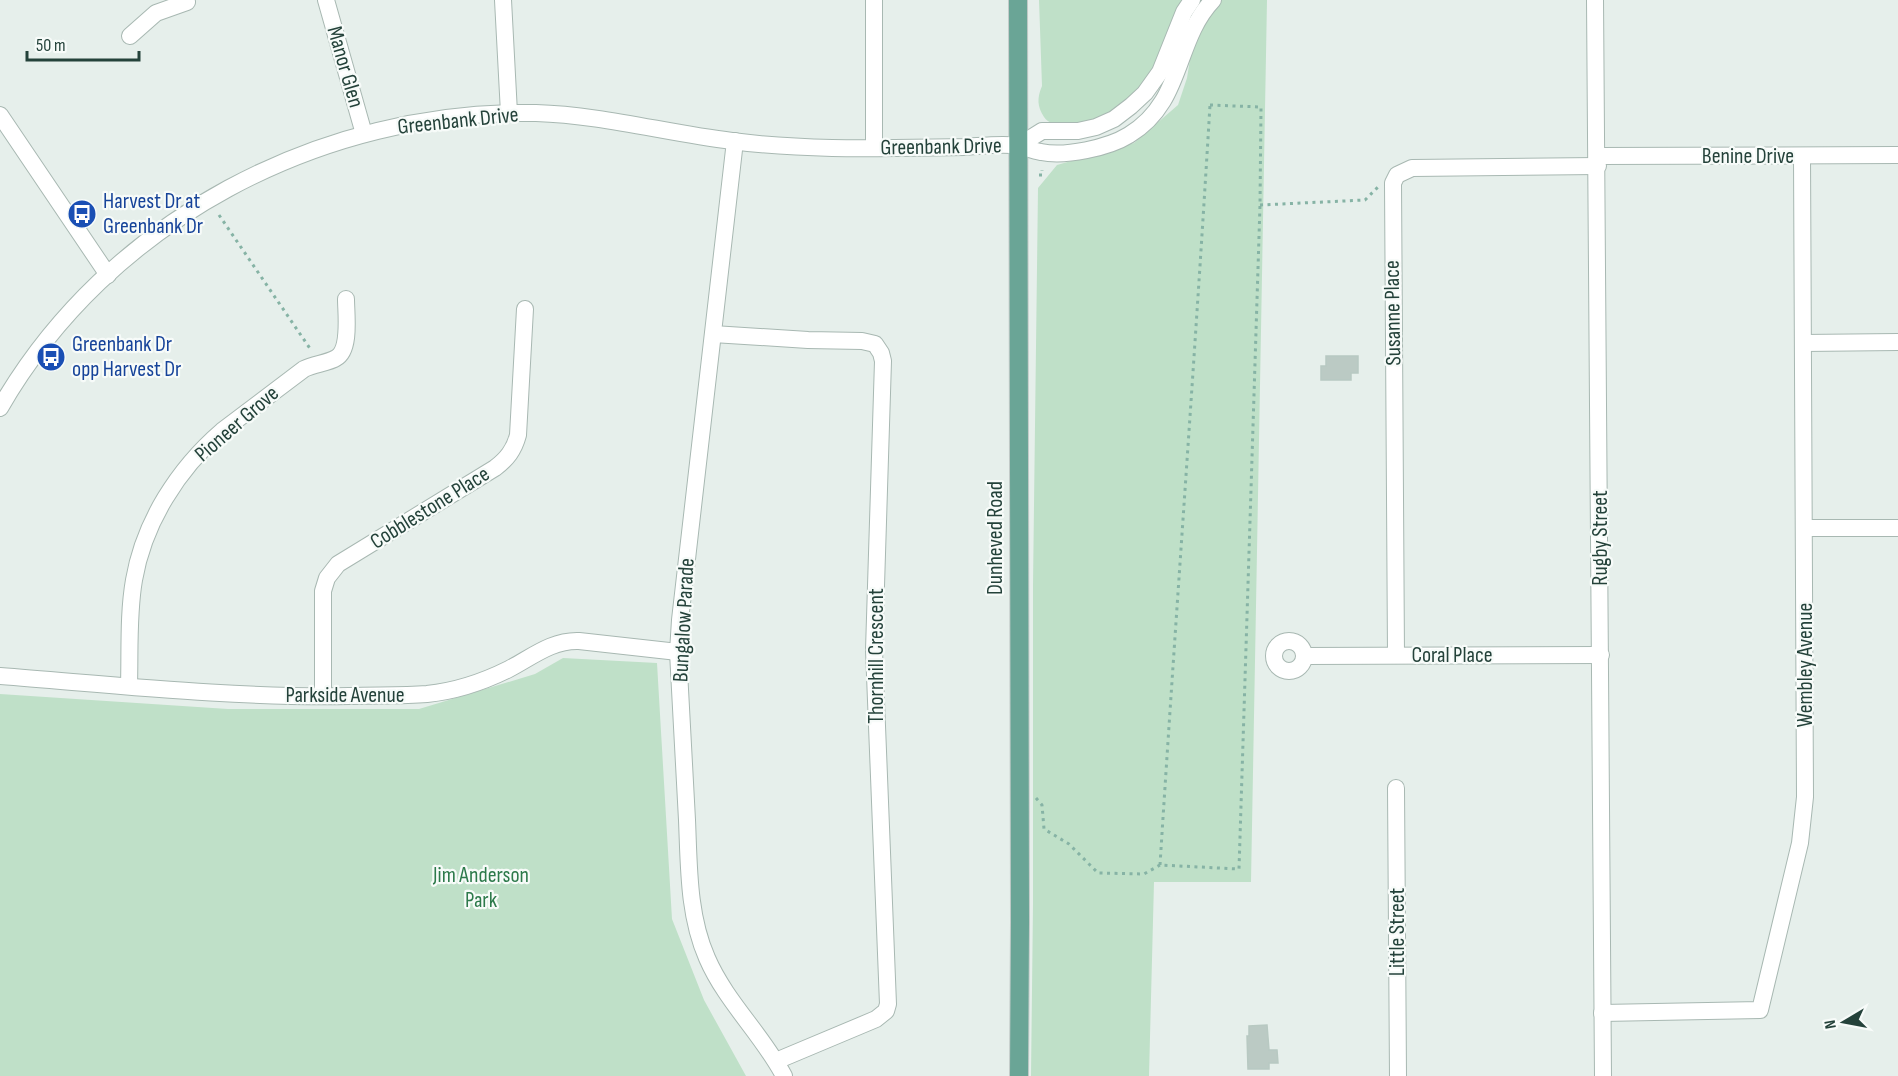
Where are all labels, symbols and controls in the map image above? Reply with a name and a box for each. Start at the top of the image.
street label: Manor Glen [321,23,369,111]
scale bar [27,24,140,62]
text: 50 m [36,35,66,56]
street label: Greenbank Drive [396,101,520,141]
street label: Greenbank Drive [880,132,1002,162]
street label: Benine Drive [1702,143,1794,170]
place label: Harvest Dr at Greenbank Dr [103,188,203,240]
bus stop icon: Harvest Dr at Greenbank Dr [66,198,98,230]
street label: Susanne Place [1379,260,1407,366]
place label: Greenbank Dr opp Harvest Dr [72,331,181,383]
bus stop icon: Greenbank Dr opp Harvest Dr [35,341,67,373]
street label: Pioneer Grove [189,380,285,468]
street label: Cobblestone Place [365,461,495,555]
street label: Dunheved Road [982,481,1009,595]
street label: Rugby Street [1587,490,1614,586]
street label: Bungalow Parade [667,557,701,683]
street label: Thornhill Crescent [863,588,890,724]
street label: Wembley Avenue [1792,603,1819,727]
street label: Coral Place [1411,642,1493,669]
street label: Parkside Avenue [285,682,405,709]
park label: Jim Anderson Park [432,862,529,914]
street label: Little Street [1384,887,1411,976]
north arrow [1814,992,1874,1052]
text: N [1821,1018,1841,1030]

